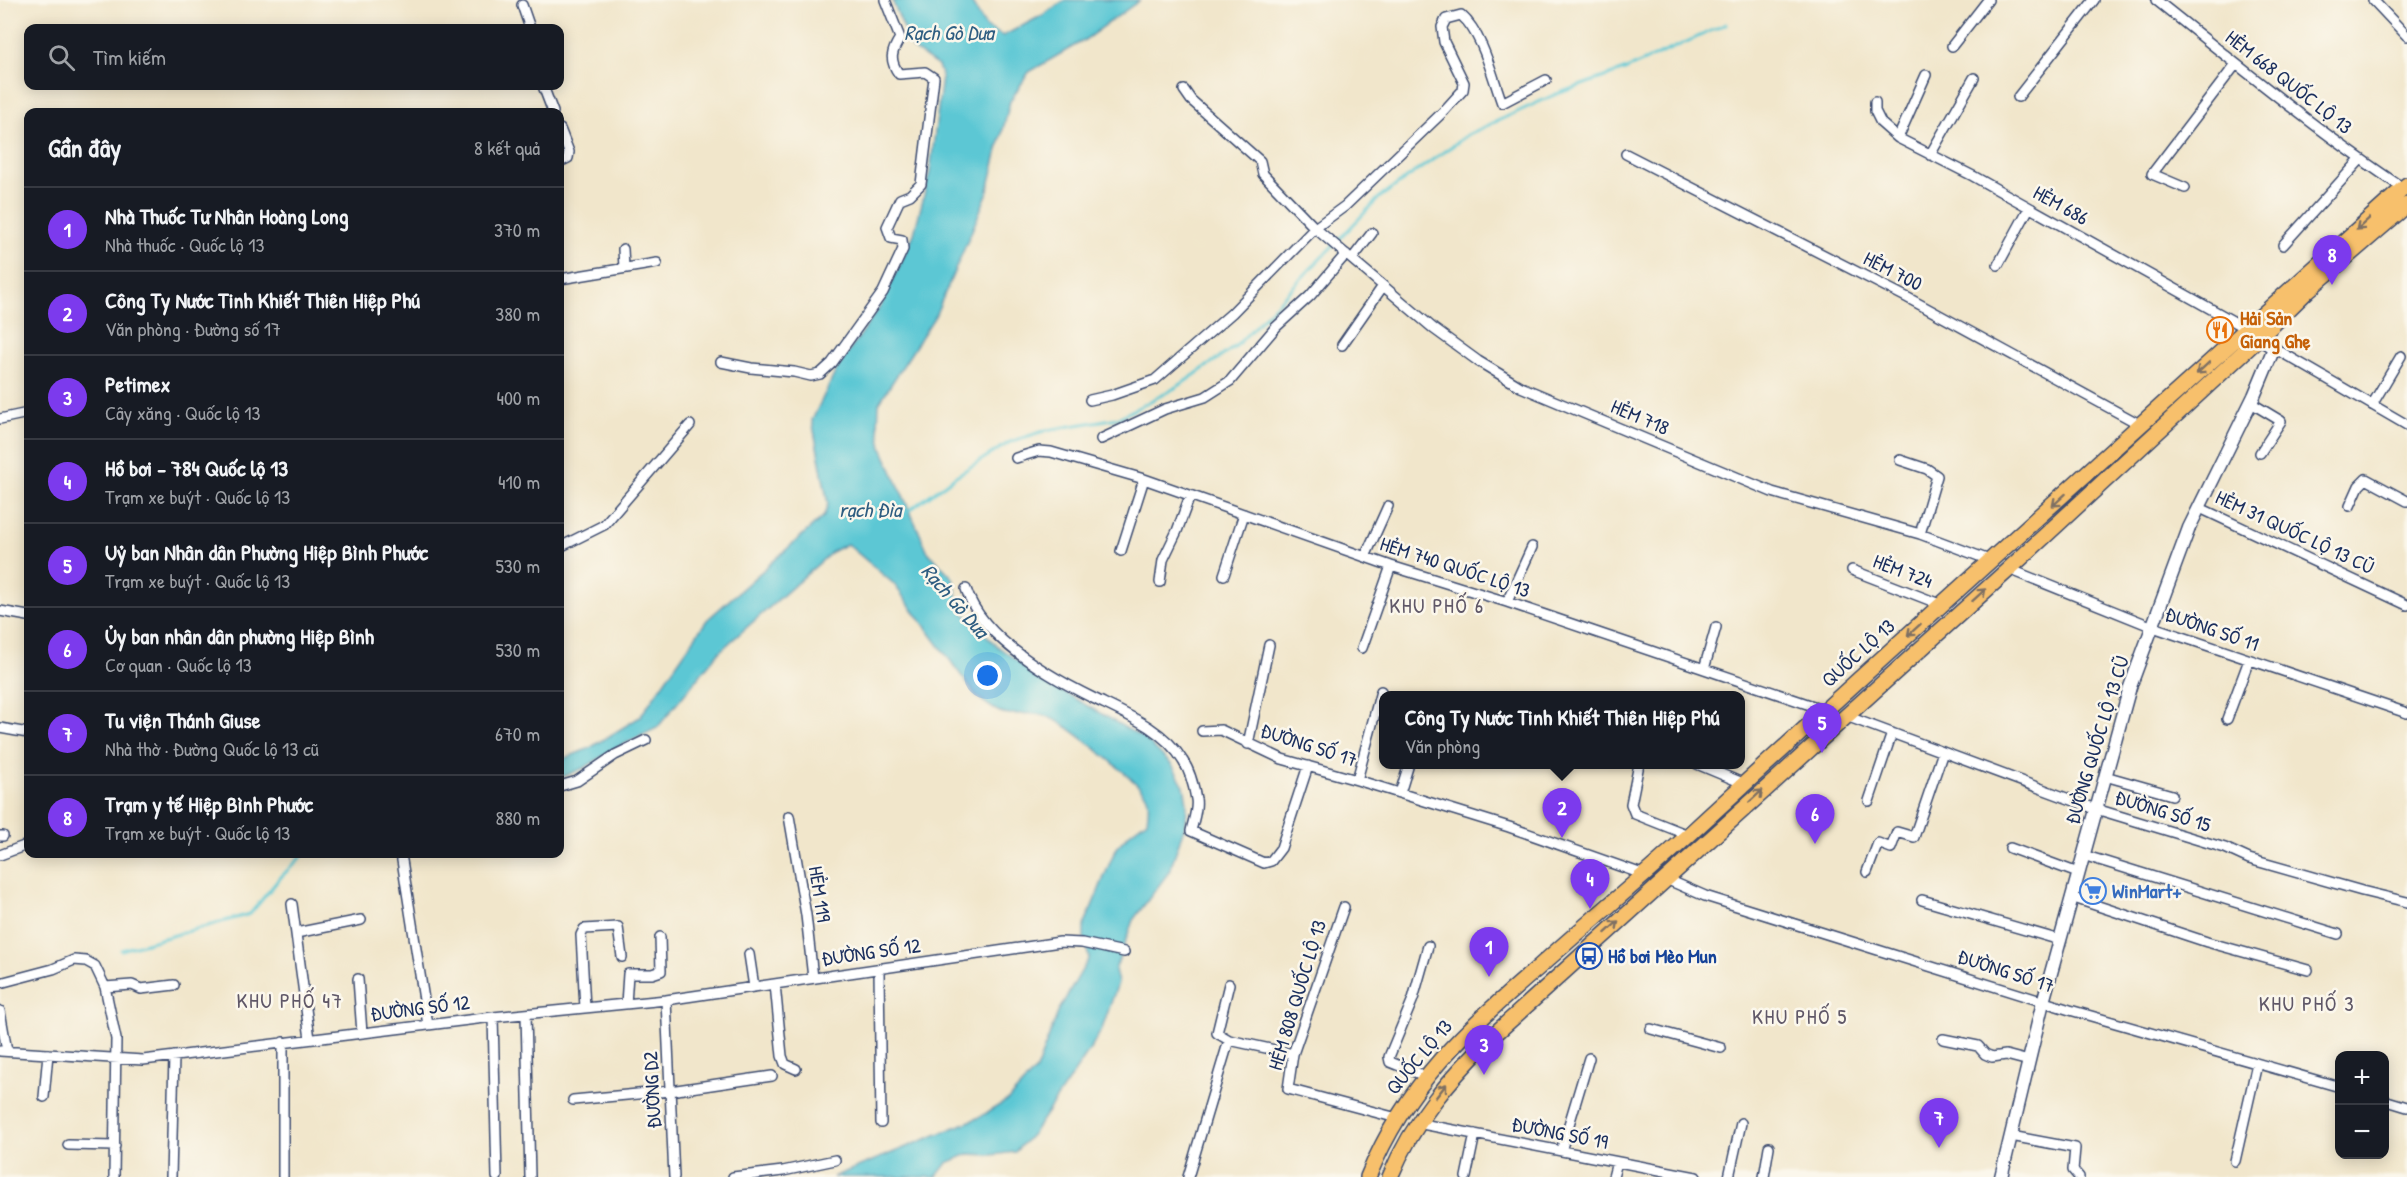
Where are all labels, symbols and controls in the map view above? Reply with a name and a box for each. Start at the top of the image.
water label: Rạch Gò Dưa [904,18,997,47]
search box [24,24,564,90]
street label: HẺM 668 QUỐC LỘ 13 [2220,24,2358,140]
icon: search [45,41,78,74]
text: Tìm kiếm [93,42,166,72]
text: Gần đây [48,130,121,165]
text: 8 kết quả [474,134,540,161]
street label: HẺM 686 [2029,178,2094,231]
text: Nhà Thuốc Tư Nhân Hoàng Long [105,201,349,231]
text: 1 [64,216,71,243]
text: 370 m [494,216,540,243]
one-way arrow [2356,217,2371,231]
text: Nhà thuốc · Quốc lộ 13 [105,231,265,258]
pin: 8 [2312,236,2352,285]
street label: HẺM 700 [1859,244,1927,297]
text: Công Ty Nước Tinh Khiết Thiên Hiệp Phú [105,285,420,315]
text: 2 [63,300,72,327]
text: 380 m [495,300,540,327]
place label: Hải Sản Giang Ghẹ [2240,304,2310,355]
text: Văn phòng · Đường số 17 [105,315,281,342]
restaurant icon: Hải Sản Giang Ghẹ [2205,315,2235,345]
one-way arrow [2195,361,2210,375]
text: Petimex [105,369,170,399]
text: 3 [63,384,72,411]
text: 400 m [496,384,540,411]
street label: HẺM 718 [1607,392,1673,441]
text: Cây xăng · Quốc lộ 13 [105,399,261,426]
text: Hồ bơi - 784 Quốc lộ 13 [105,453,288,483]
text: 4 [64,468,71,495]
text: 410 m [498,468,540,495]
text: Trạm xe buýt · Quốc lộ 13 [105,483,290,510]
street label: HẺM 31 QUỐC LỘ 13 CŨ [2211,483,2379,580]
one-way arrow [2052,493,2067,507]
water label: rạch Đìa [839,495,904,524]
street label: HẺM 740 QUỐC LỘ 13 [1377,530,1533,603]
text: Uỷ ban Nhân dân Phường Hiệp Bình Phước [105,537,428,567]
street label: HẺM 724 [1870,547,1937,594]
text: 5 [63,552,72,579]
text: 530 m [495,552,540,579]
water label: Rạch Gò Dưa [915,557,998,646]
text: Trạm xe buýt · Quốc lộ 13 [105,567,290,594]
one-way arrow [1971,588,1986,602]
district label: KHU PHỐ 6 [1389,591,1485,620]
street label: ĐƯỜNG SỐ 11 [2162,600,2263,657]
street label: QUỐC LỘ 13 [1815,612,1900,693]
text: Ủy ban nhân dân phường Hiệp Bình [105,621,374,651]
one-way arrow [1907,623,1922,637]
text: 6 [64,636,71,663]
text: 530 m [495,636,540,663]
text: Cơ quan · Quốc lộ 13 [105,651,252,678]
street label: ĐƯỜNG QUỐC LỘ 13 CŨ [2058,652,2135,827]
your location [973,661,1002,690]
popup [1379,691,1745,769]
text: Công Ty Nước Tinh Khiết Thiên Hiệp Phú [1404,702,1720,732]
pin: 5 [1802,704,1842,753]
text: Tu viện Thánh Giuse [105,705,261,735]
street label: ĐƯỜNG SỐ 17 [1257,716,1361,773]
text: 7 [63,720,72,747]
text: 670 m [495,720,540,747]
text: Văn phòng [1404,732,1480,759]
text: Nhà thờ · Đường Quốc lộ 13 cũ [105,735,319,762]
street label: ĐƯỜNG SỐ 15 [2112,783,2215,838]
pin: 2 [1542,788,1582,838]
text: Trạm y tế Hiệp Bình Phước [105,789,313,819]
one-way arrow [1749,789,1764,803]
pin: 6 [1796,794,1834,844]
text: 8 [63,804,72,831]
text: 880 m [496,804,540,831]
text: Trạm xe buýt · Quốc lộ 13 [105,819,290,846]
pin: 4 [1570,860,1610,909]
street label: HẺM 119 [803,864,838,924]
supermarket icon: WinMart+ [2078,876,2108,906]
place label: WinMart+ [2112,877,2182,904]
street label: HẺM 808 QUỐC LỘ 13 [1261,916,1332,1073]
one-way arrow [1604,920,1619,934]
pin: 1 [1470,928,1508,977]
street label: ĐƯỜNG SỐ 12 [820,931,923,972]
bus stop icon: Hồ bơi Mèo Mun [1574,941,1604,971]
place label: Hồ bơi Mèo Mun [1608,942,1717,969]
street label: ĐƯỜNG SỐ 17 [1954,942,2058,999]
district label: KHU PHỐ 47 [237,986,343,1015]
street label: ĐƯỜNG SỐ 12 [369,988,472,1027]
district label: KHU PHỐ 3 [2259,989,2355,1018]
district label: KHU PHỐ 5 [1752,1002,1848,1031]
street label: QUỐC LỘ 13 [1379,1013,1458,1100]
pin: 3 [1464,1026,1504,1075]
street label: ĐƯỜNG D2 [636,1050,667,1129]
map controls [2335,1051,2389,1159]
button: + [2335,1051,2389,1105]
one-way arrow [1434,1083,1447,1099]
pin: 7 [1920,1098,1958,1148]
button: − [2335,1105,2389,1159]
street label: ĐƯỜNG SỐ 19 [1510,1110,1611,1155]

